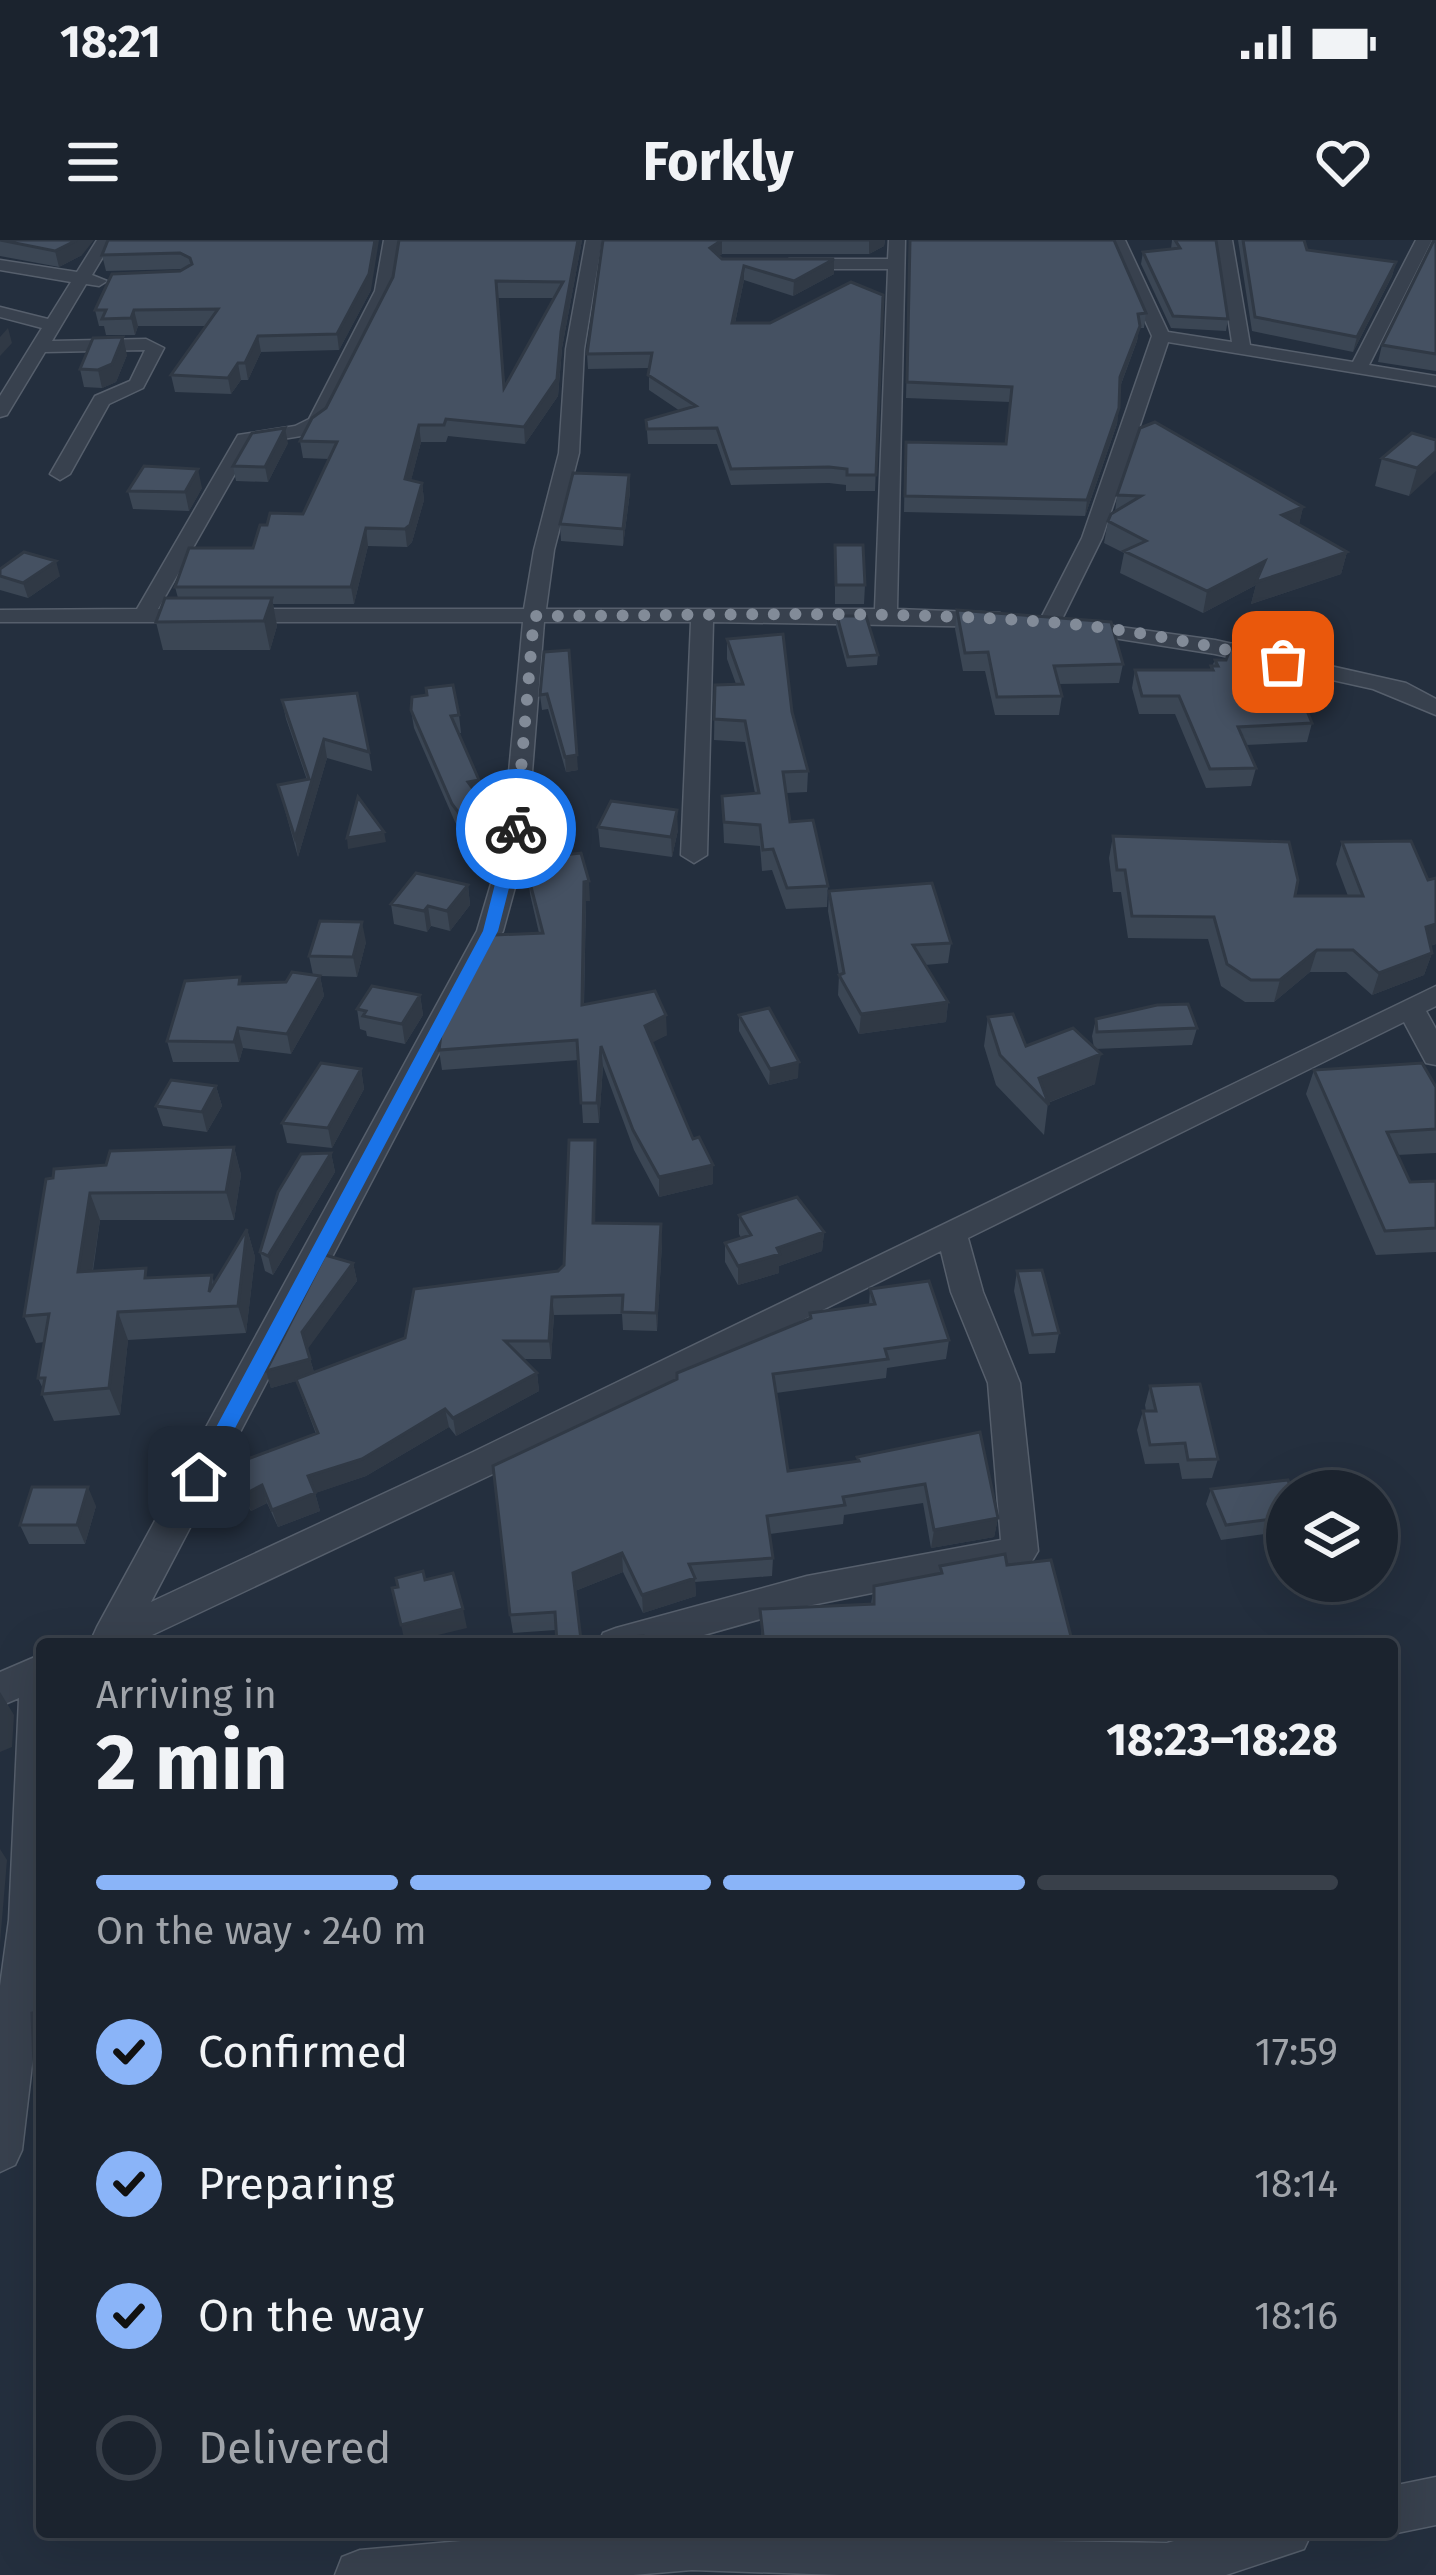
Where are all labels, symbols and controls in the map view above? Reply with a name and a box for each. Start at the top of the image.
text: 18:21 [60,15,161,69]
icon: menu [60,129,126,195]
icon: heart [1310,129,1376,195]
text: Forkly [643,130,793,194]
pin [1232,611,1334,713]
icon: bag [1250,629,1316,695]
courier [456,769,576,889]
icon: bike [483,796,549,862]
pin [148,1426,250,1528]
icon: home [166,1444,232,1510]
map controls [1266,1470,1398,1602]
button: layers [1266,1470,1398,1602]
text: Arriving in [96,1672,277,1718]
text: 18:23–18:28 [1106,1713,1338,1767]
text: 2 min [96,1716,288,1810]
text: On the way · 240 m [96,1908,427,1954]
icon: check [96,2019,162,2085]
text: Confirmed [198,2025,408,2079]
text: 17:59 [1255,2029,1338,2075]
icon: check [96,2151,162,2217]
text: Preparing [198,2157,394,2211]
text: 18:14 [1254,2161,1338,2207]
icon: check [96,2283,162,2349]
text: On the way [198,2289,424,2343]
text: 18:16 [1254,2293,1338,2339]
text: Delivered [198,2421,391,2475]

